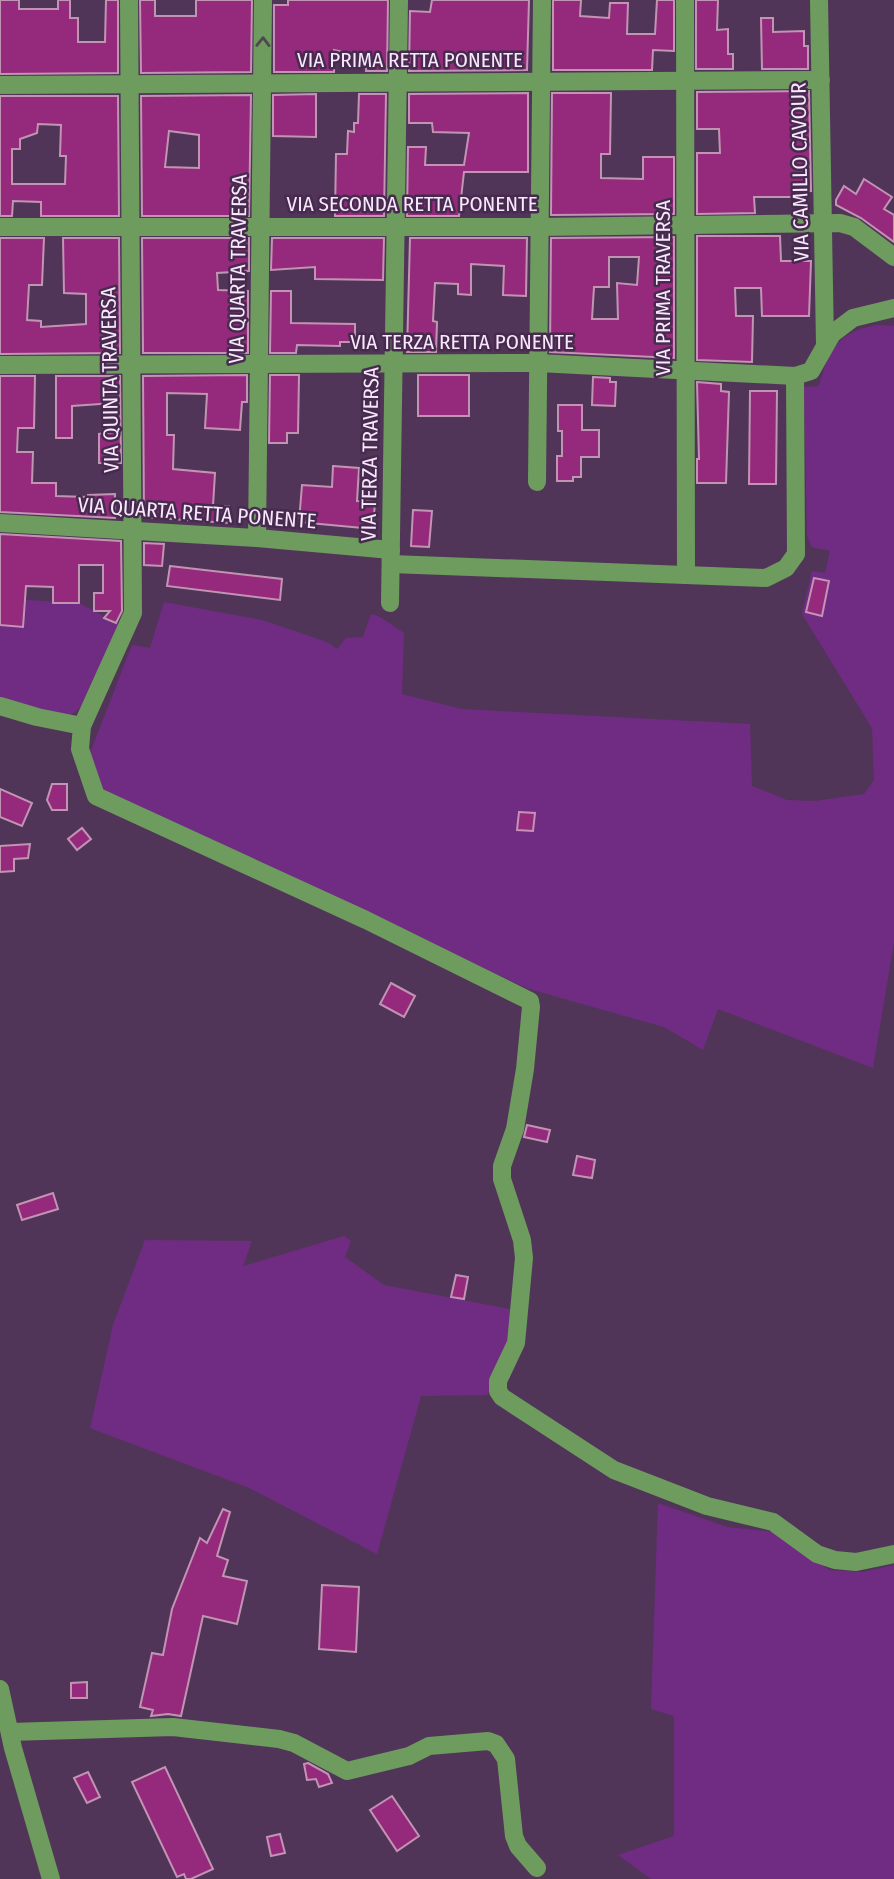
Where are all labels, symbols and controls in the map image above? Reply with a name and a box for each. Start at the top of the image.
one-way arrow [255,36,271,47]
street label: VIA PRIMA RETTA PONENTE [297,47,523,73]
street label: VIA CAMILLO CAVOUR [785,82,815,262]
street label: VIA QUARTA TRAVERSA [223,174,253,364]
street label: VIA SECONDA RETTA PONENTE [286,191,538,217]
street label: VIA PRIMA TRAVERSA [650,200,676,376]
street label: VIA QUINTA TRAVERSA [95,287,125,473]
street label: VIA TERZA RETTA PONENTE [350,329,574,355]
street label: VIA TERZA TRAVERSA [355,367,385,541]
street label: VIA QUARTA RETTA PONENTE [77,492,317,534]

